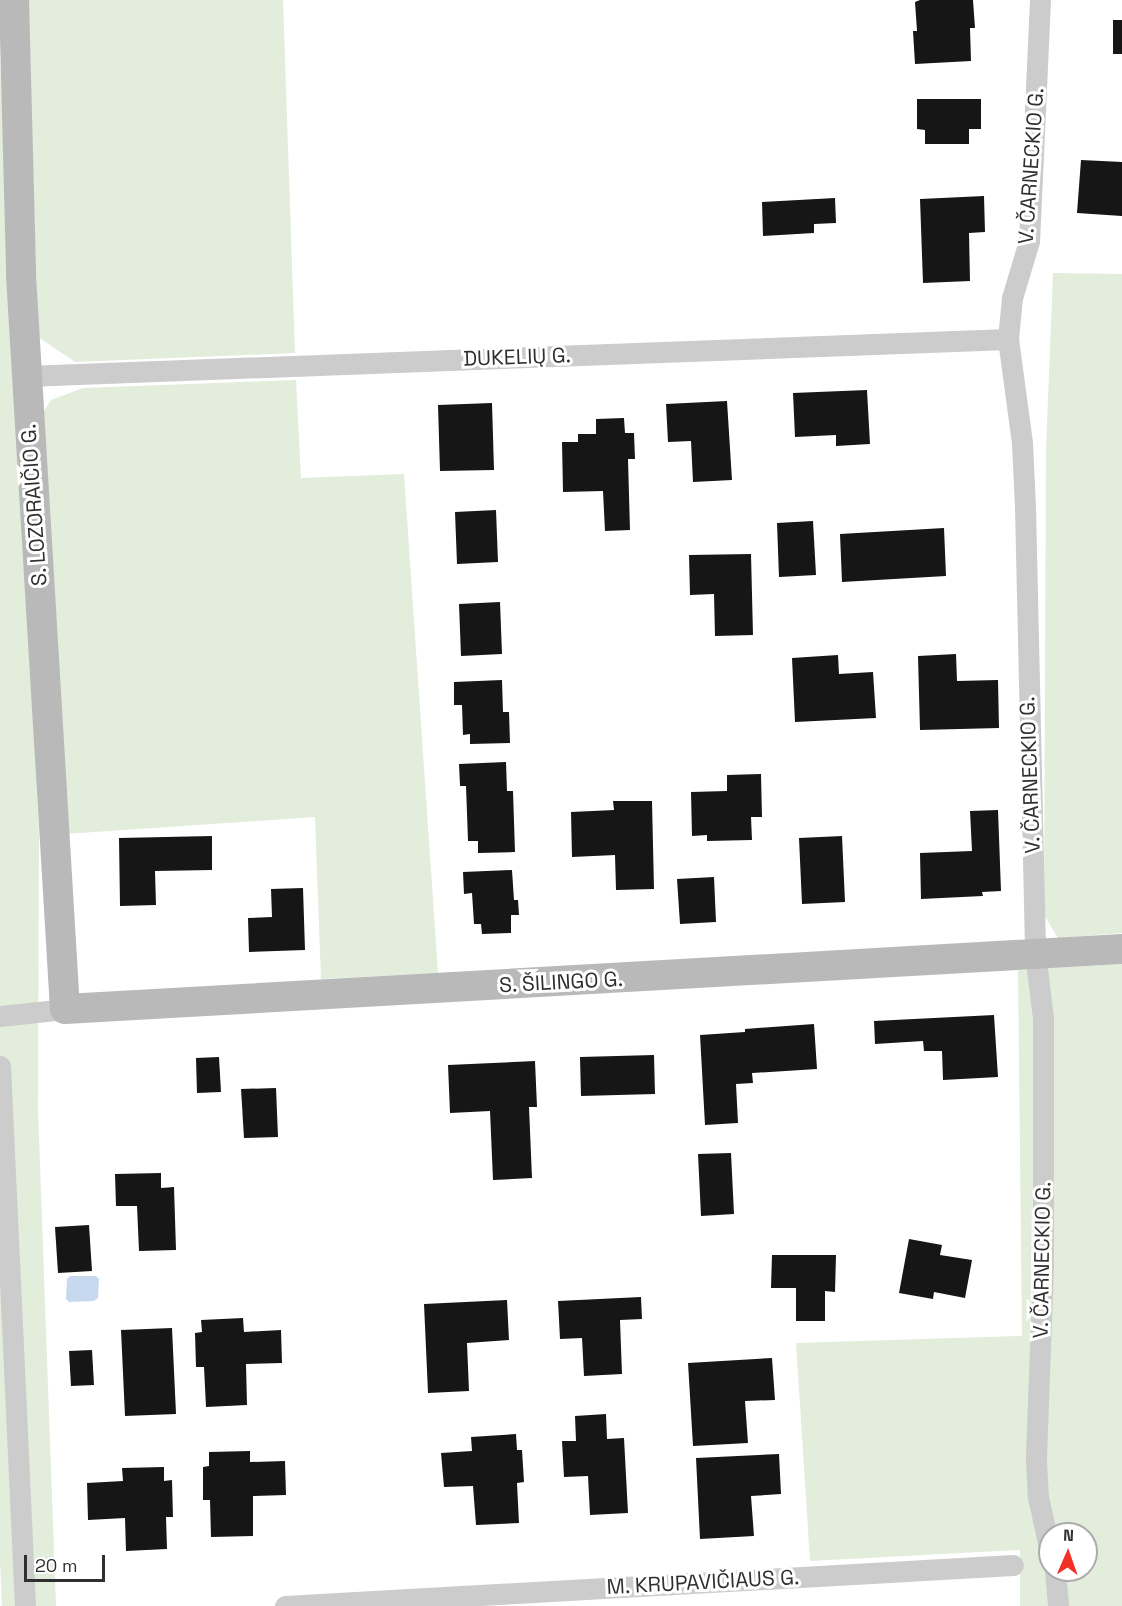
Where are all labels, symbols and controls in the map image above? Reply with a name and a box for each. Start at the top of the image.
street label: V. ČARNECKIO G. [1013,86,1049,246]
street label: DUKELIŲ G. [463,343,571,371]
street label: S. LOZORAIČIO G. [16,423,52,587]
street label: V. ČARNECKIO G. [1015,696,1045,854]
street label: S. ŠILINGO G. [498,966,624,998]
street label: V. ČARNECKIO G. [1028,1181,1056,1339]
north arrow [1038,1522,1098,1582]
text: N [1063,1525,1074,1546]
scale bar [27,1543,108,1581]
text: 20 m [35,1554,78,1577]
street label: M. KRUPAVIČIAUS G. [606,1564,800,1600]

